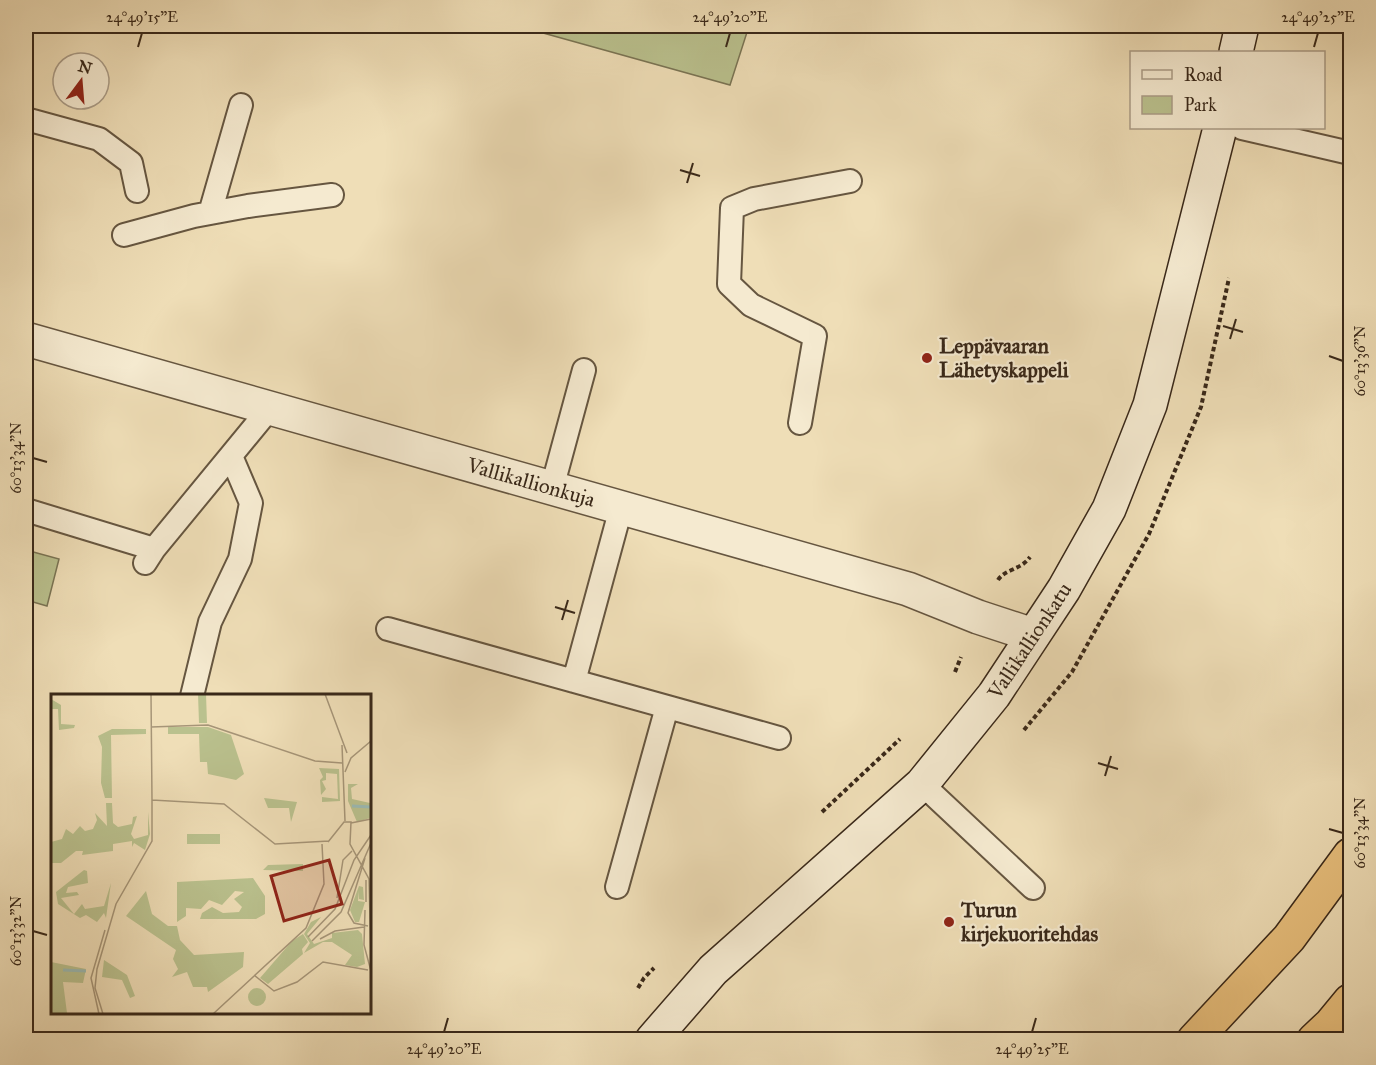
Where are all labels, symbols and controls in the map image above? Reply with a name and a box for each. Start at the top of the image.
text: 24°49'15"E [106,8,178,26]
text: 24°49'20"E [692,8,768,26]
text: 24°49'25"E [1281,8,1355,26]
north arrow [51,51,111,111]
legend [1130,51,1325,129]
text: N [76,56,95,78]
text: Road [1184,64,1222,86]
text: Park [1184,94,1217,116]
text: 60°13'36"N [1351,325,1369,396]
place label: Leppävaaran Lähetyskappeli [939,333,1069,383]
marker: Leppävaaran Lähetyskappeli [920,351,934,365]
text: 60°13'34"N [7,422,25,494]
street label: Vallikallionkuja [463,451,598,513]
street label: Vallikallionkatu [981,578,1078,705]
inset map [51,694,370,1014]
text: 60°13'34"N [1351,797,1369,869]
text: 60°13'32"N [7,895,25,966]
place label: Turun kirjekuoritehdas [960,897,1098,947]
marker: Turun kirjekuoritehdas [942,915,956,929]
text: 24°49'20"E [406,1040,482,1058]
text: 24°49'25"E [995,1040,1069,1058]

